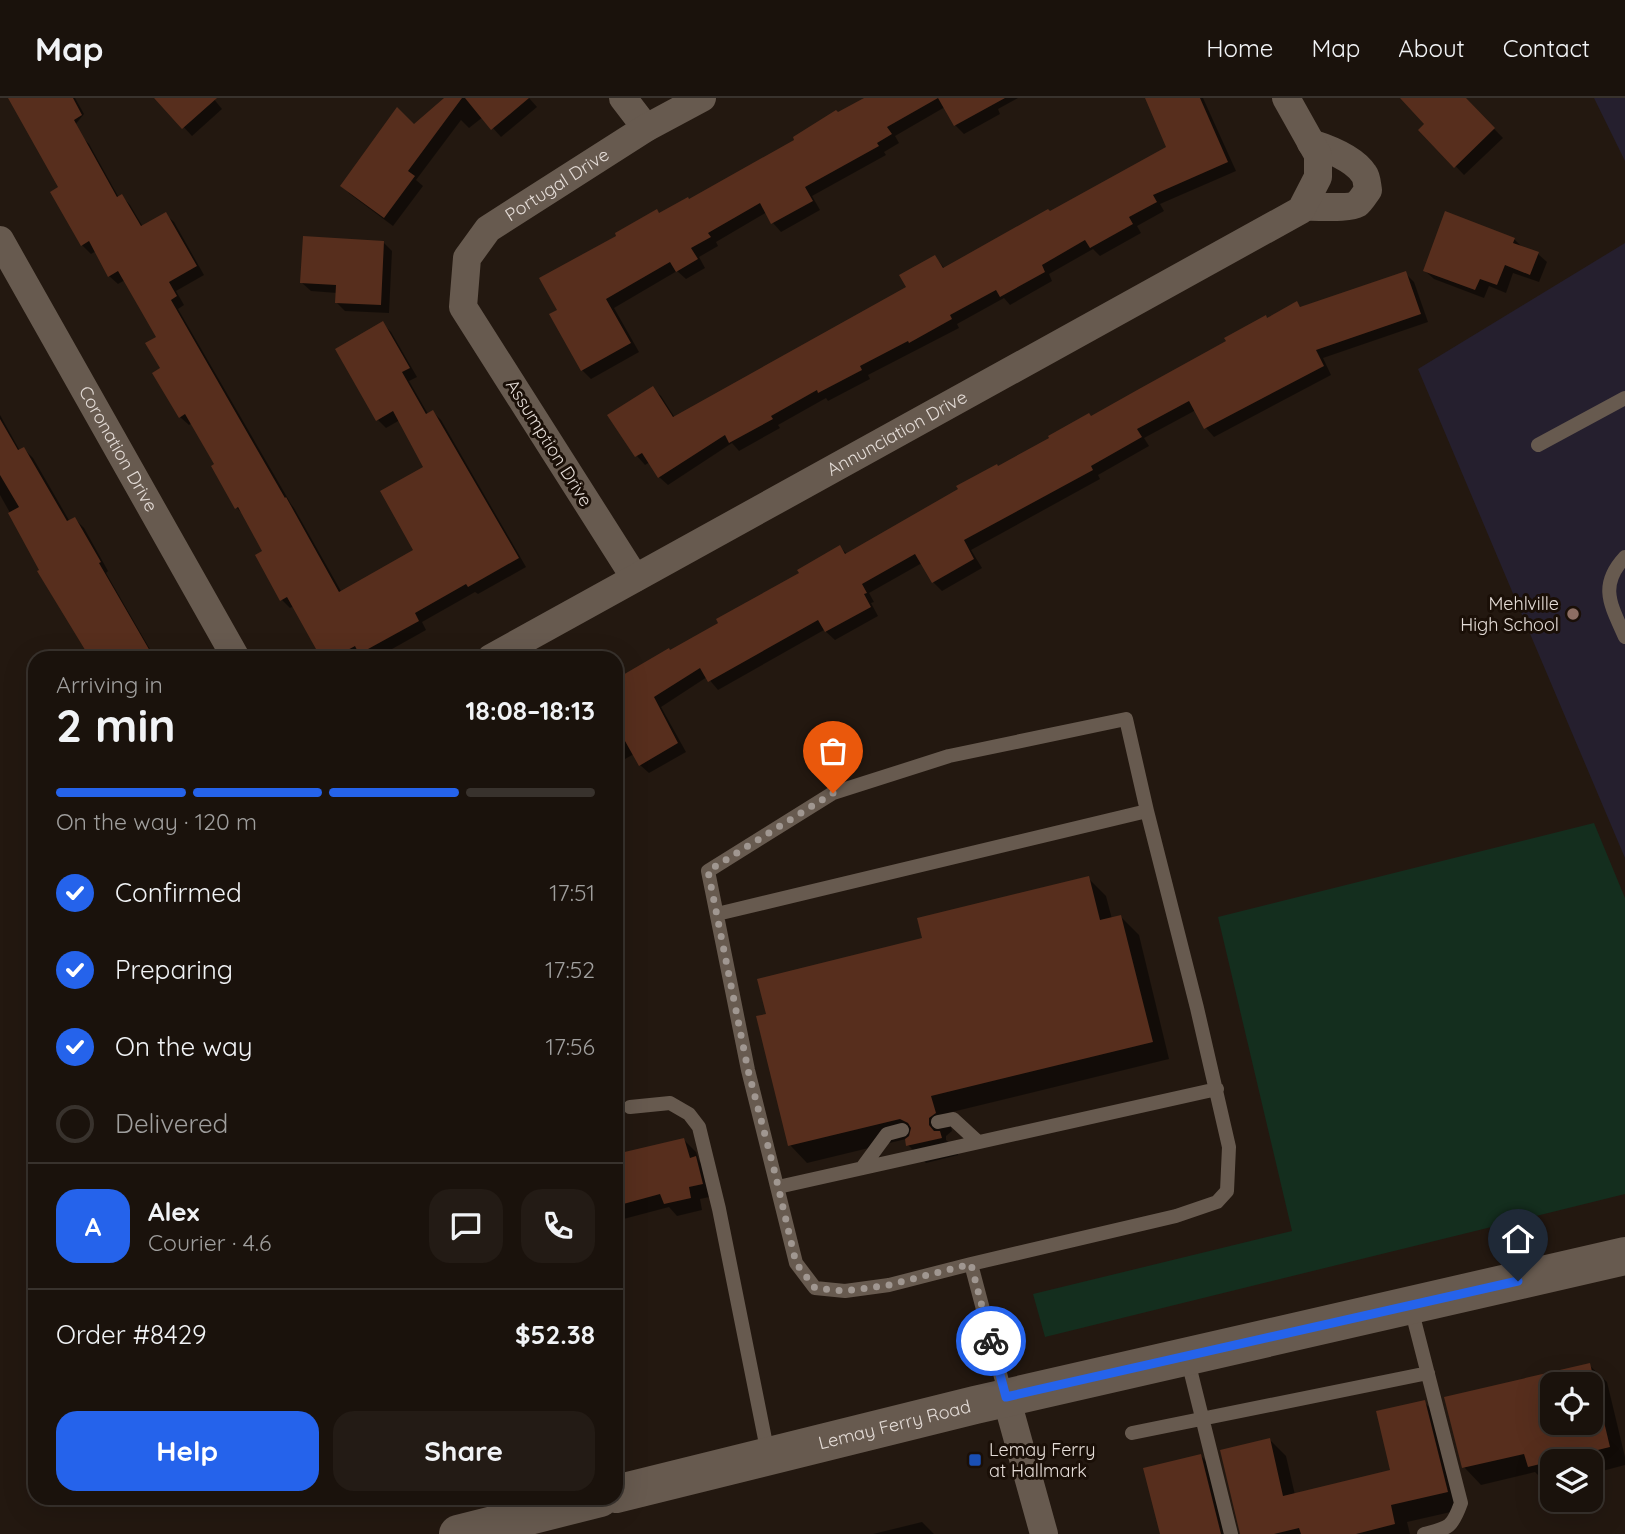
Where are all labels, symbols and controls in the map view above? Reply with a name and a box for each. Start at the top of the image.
text: Map [35,28,103,69]
text: Home [1206,33,1273,63]
text: Map [1311,33,1360,63]
text: About [1398,33,1465,63]
text: Contact [1503,33,1590,63]
street label: Portugal Drive [501,143,613,226]
street label: Assumption Drive [501,375,598,511]
street label: Coronation Drive [74,382,163,516]
street label: Annunciation Drive [823,385,971,481]
place label: Mehlville High School [1460,592,1559,636]
marker: Mehlville High School [1565,606,1581,622]
text: Arriving in [56,670,163,699]
text: 18:08–18:13 [465,694,595,727]
text: 2 min [56,696,176,754]
pin [803,721,863,793]
icon: bag [814,732,852,770]
text: On the way · 120 m [56,807,257,836]
icon: check [56,874,94,912]
text: Confirmed [115,876,242,909]
text: 17:51 [549,878,595,907]
icon: check [56,951,94,989]
text: Preparing [115,953,233,986]
text: 17:52 [545,955,595,984]
icon: check [56,1028,94,1066]
text: On the way [115,1030,253,1063]
text: 17:56 [545,1032,595,1061]
text: Delivered [115,1107,228,1140]
button: chat [429,1189,503,1263]
button: phone [521,1189,595,1263]
text: Alex [148,1195,199,1228]
pin [1488,1209,1548,1281]
text: A [85,1210,101,1243]
icon: home [1499,1220,1537,1258]
text: Courier · 4.6 [148,1228,271,1257]
courier [956,1306,1026,1376]
text: Order #8429 [56,1318,207,1351]
text: $52.38 [515,1318,595,1351]
icon: bike [972,1322,1010,1360]
map controls [1540,1372,1603,1512]
button: locate [1540,1372,1603,1435]
street label: Lemay Ferry Road [816,1395,973,1454]
button: Help [56,1411,319,1491]
button: Share [333,1411,595,1491]
place label: Lemay Ferry at Hallmark [989,1438,1095,1482]
button: layers [1540,1449,1603,1512]
marker: Lemay Ferry at Hallmark [967,1452,983,1468]

